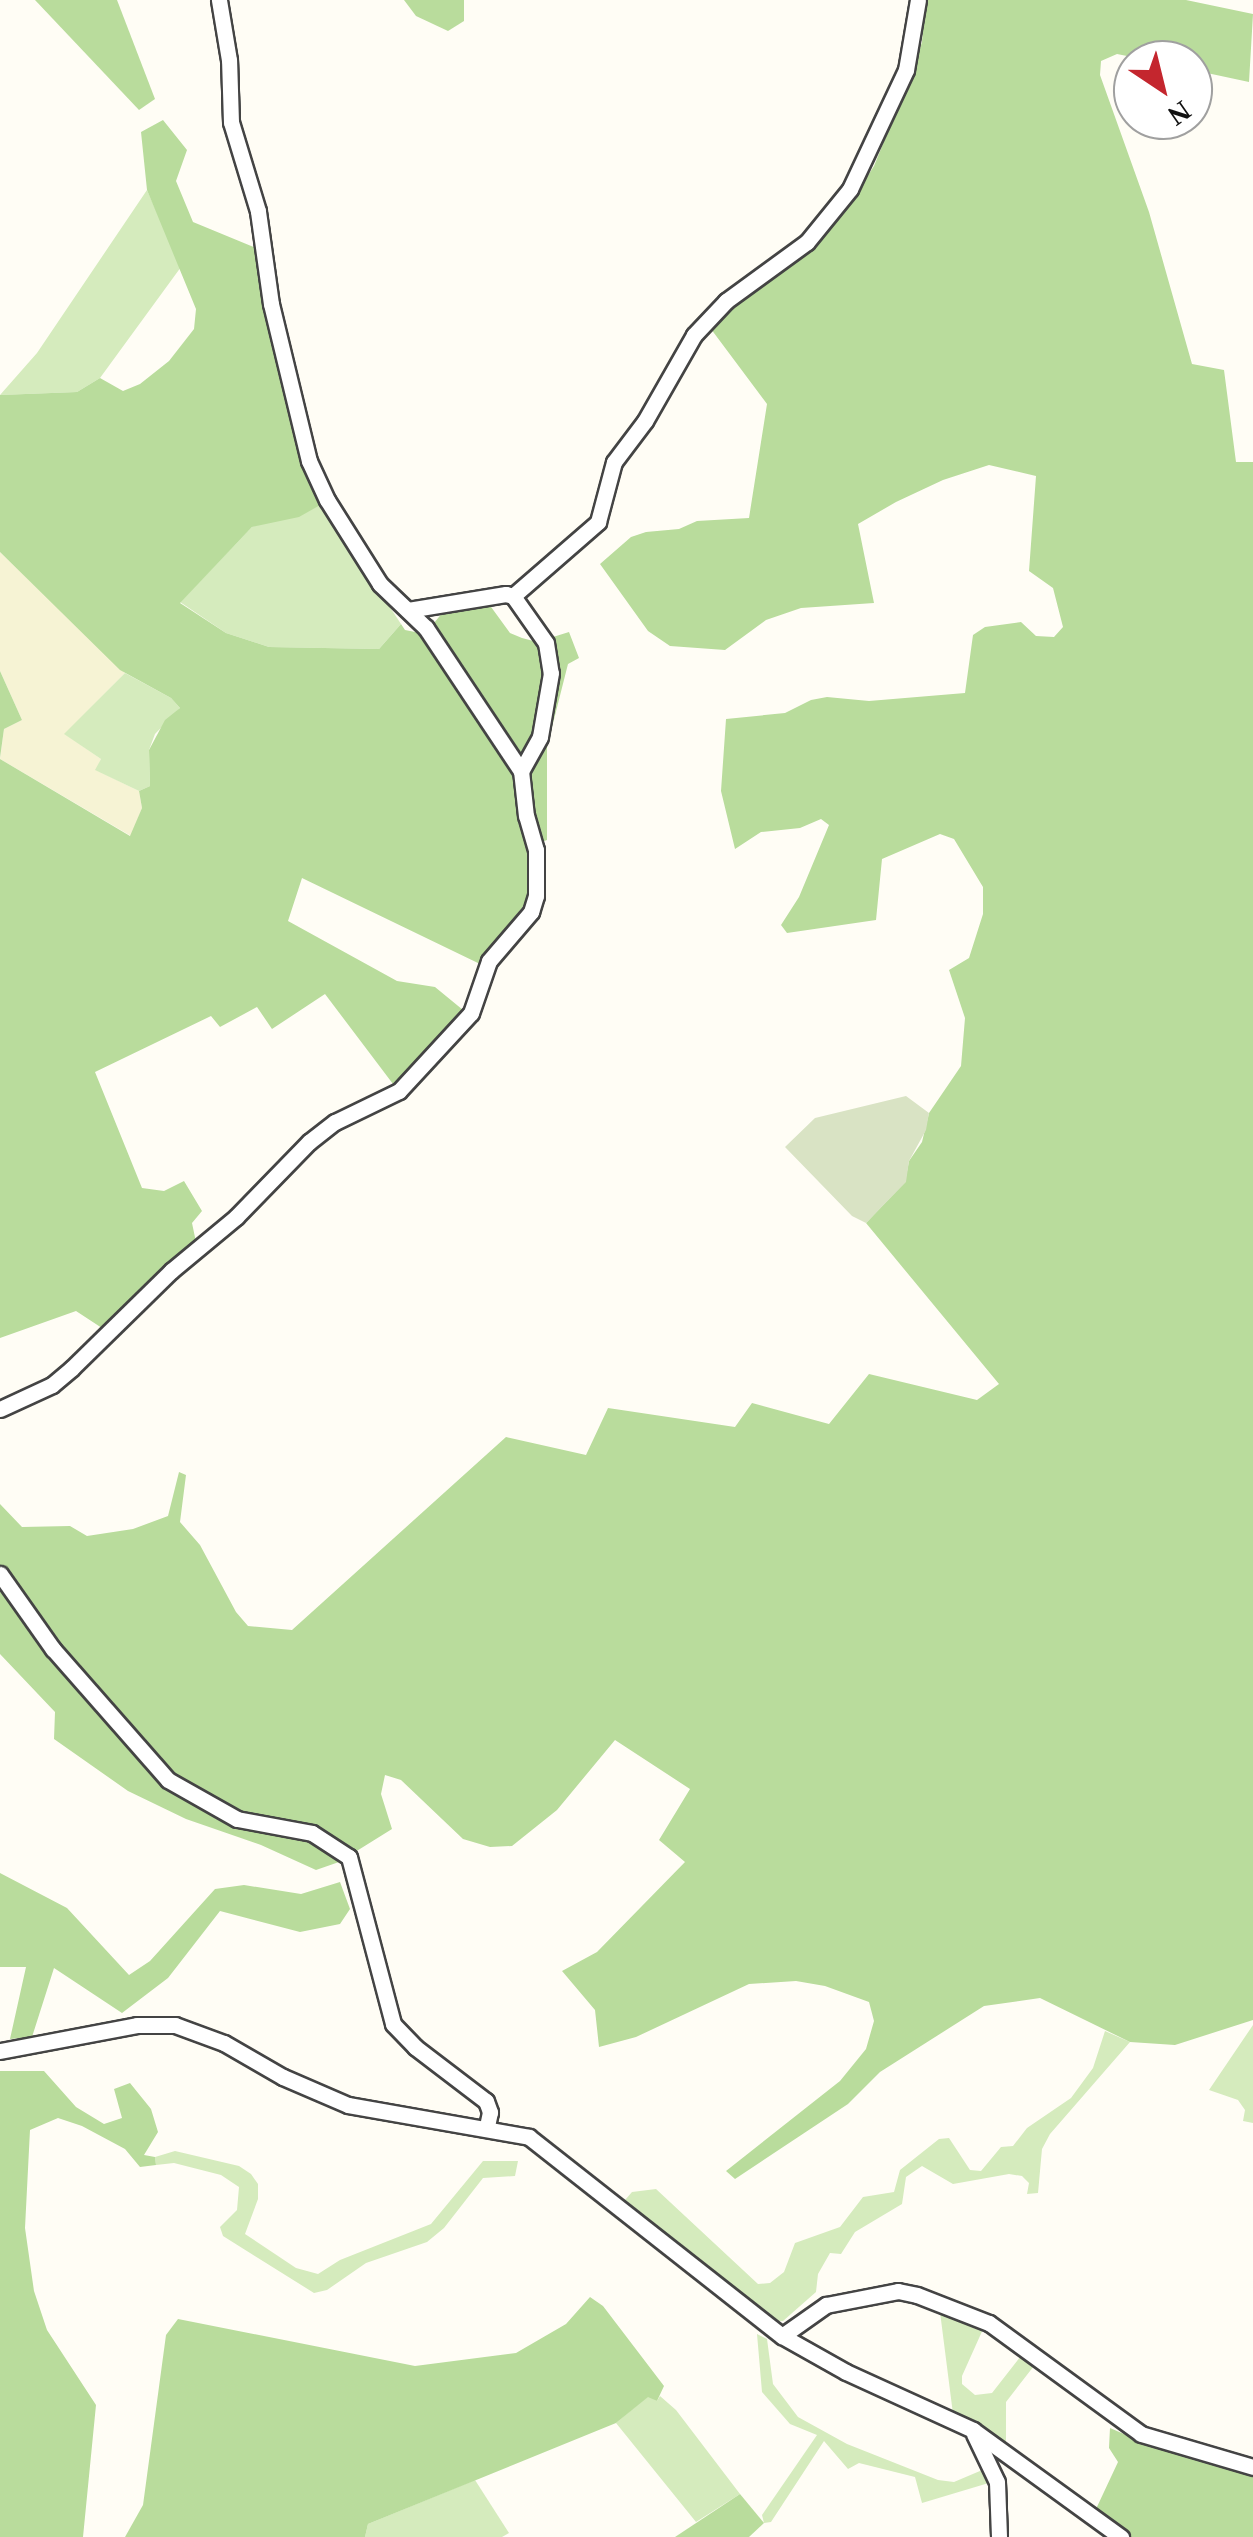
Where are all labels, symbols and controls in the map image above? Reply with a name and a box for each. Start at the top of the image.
north arrow [1113,40,1213,140]
text: N [1162,95,1197,132]

